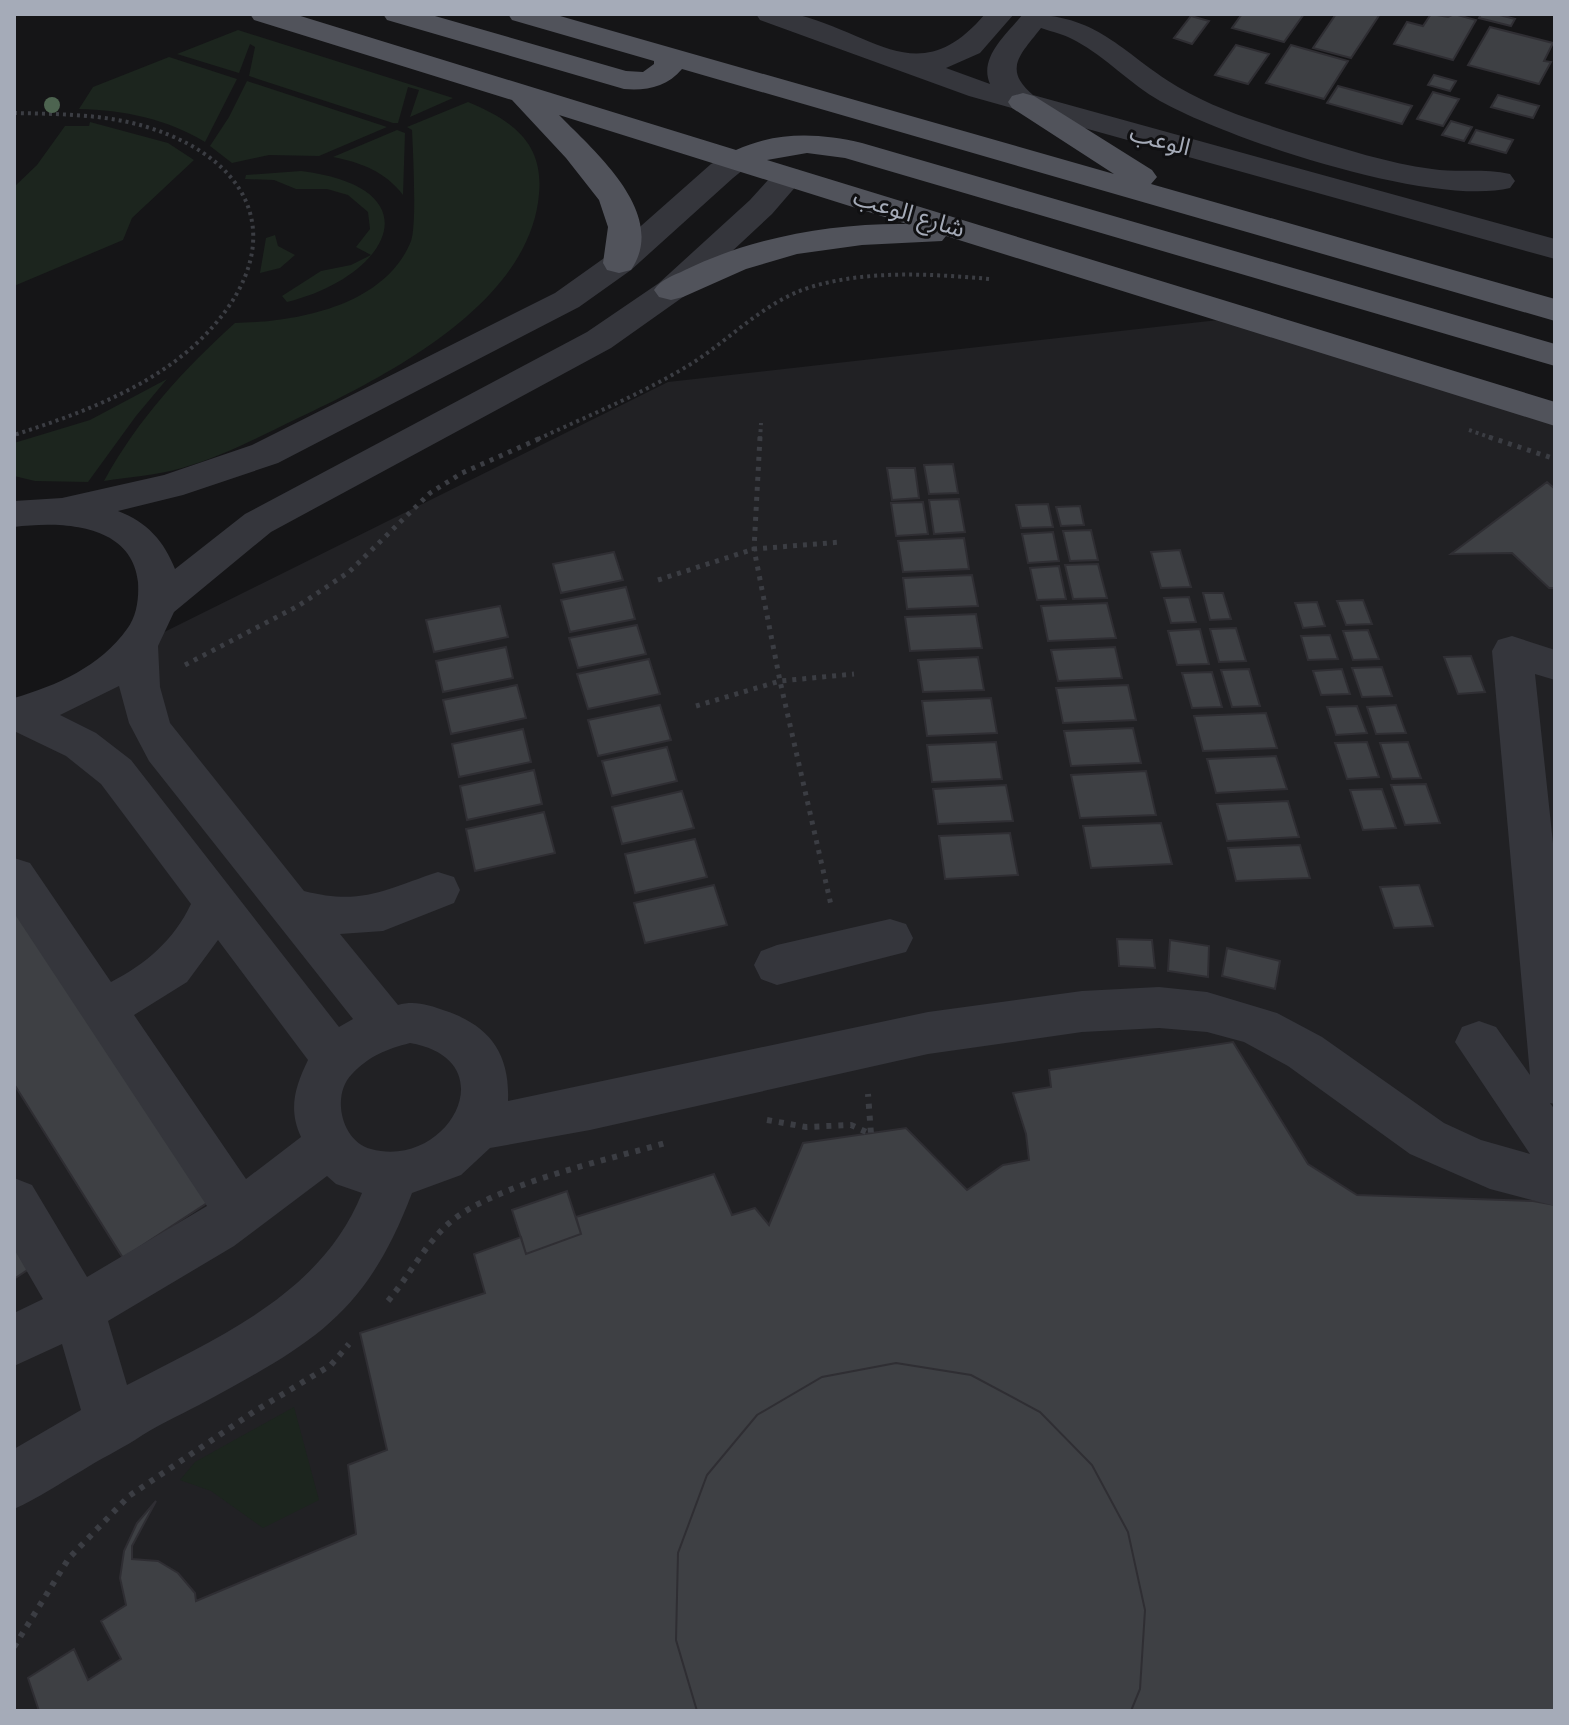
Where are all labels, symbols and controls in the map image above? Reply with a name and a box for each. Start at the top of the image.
street label: الوعب [1127,119,1193,161]
street label: شارع الوعب [849,183,968,246]

